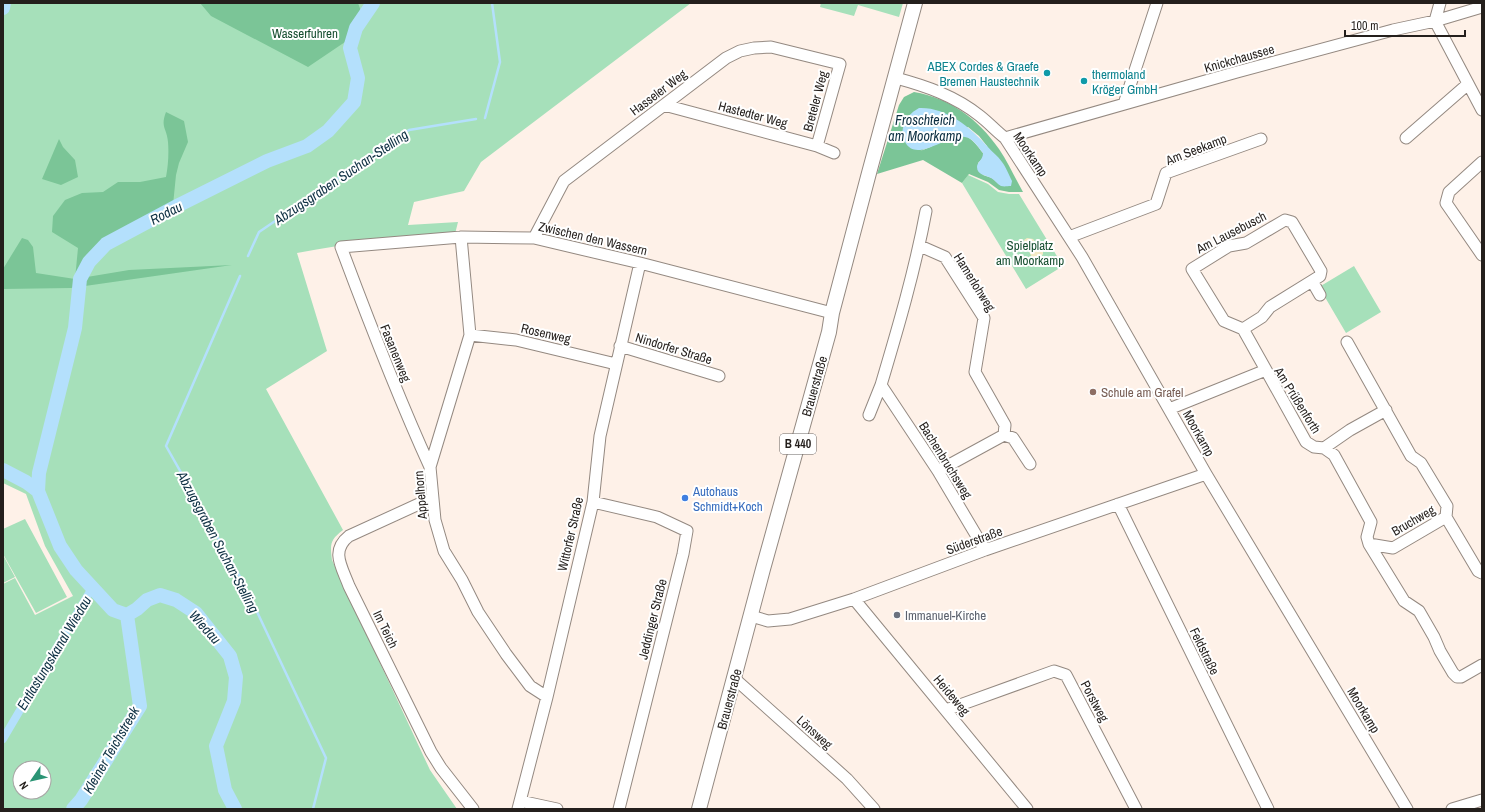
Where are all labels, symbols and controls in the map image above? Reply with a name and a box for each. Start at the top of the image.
scale bar [1345,12,1465,38]
text: 100 m [1351,18,1378,34]
park label: Wasserfuhren [272,25,338,42]
street label: Knickchaussee [1202,40,1276,77]
place label: ABEX Cordes & Graefe Bremen Haustechnik [927,58,1040,90]
street label: Hasseler Weg [627,65,690,119]
place label: thermoland Kröger GmbH [1092,66,1158,98]
marker: ABEX Cordes & Graefe Bremen Haustechnik [1042,68,1052,78]
street label: Breteler Weg [799,69,832,133]
marker: thermoland Kröger GmbH [1079,76,1089,86]
street label: Hastedter Weg [716,97,789,132]
water label: Froschteich am Moorkamp [888,111,962,145]
water label: Abzugsgraben Suchan-Stelling [270,125,412,229]
street label: Moorkamp [1009,129,1052,180]
street label: Am Seekamp [1162,130,1229,169]
water label: Rodau [147,197,186,229]
street label: Am Lausebusch [1192,207,1269,258]
street label: Zwischen den Wassern [537,218,649,259]
park label: Spielplatz am Moorkamp [996,237,1064,269]
street label: Hamerlohweg [950,250,999,315]
street label: Rosenweg [519,320,572,347]
street label: Fasanenweg [376,322,415,384]
street label: Nindorfer Straße [633,329,714,368]
street label: Brauerstraße [798,354,831,418]
street label: Am Prüßenforth [1270,363,1325,437]
place label: Schule am Grafel [1101,384,1183,401]
marker: Schule am Grafel [1088,387,1098,397]
street label: Moorkamp [1179,407,1218,459]
street label: Bachenbruchsweg [915,419,976,502]
road number: B 440 [780,434,816,454]
water label: Abzugsgraben Suchan-Stelling [172,467,263,617]
street label: Appelhorn [410,470,431,521]
place label: Autohaus Schmidt+Koch [692,483,763,515]
marker: Autohaus Schmidt+Koch [680,493,690,503]
street label: Wittorfer Straße [554,495,587,573]
street label: Bruchweg [1388,501,1438,540]
street label: Süderstraße [944,522,1005,558]
street label: Jeddinger Straße [634,577,671,661]
water label: Entlastungskanal Wiedau [13,592,95,713]
water label: Wiedau [185,606,225,648]
street label: Im Teich [369,607,402,651]
place label: Immanuel-Kirche [905,607,986,624]
marker: Immanuel-Kirche [892,610,902,620]
street label: Feldstraße [1186,625,1223,678]
street label: Brauerstraße [713,667,746,731]
street label: Heideweg [930,671,974,719]
street label: Porstweg [1077,678,1113,725]
street label: Moorkamp [1343,684,1384,736]
water label: Kleiner Teichstreek [79,702,144,797]
street label: Lönsweg [793,712,836,753]
north arrow [12,760,52,800]
text: N [16,779,31,792]

